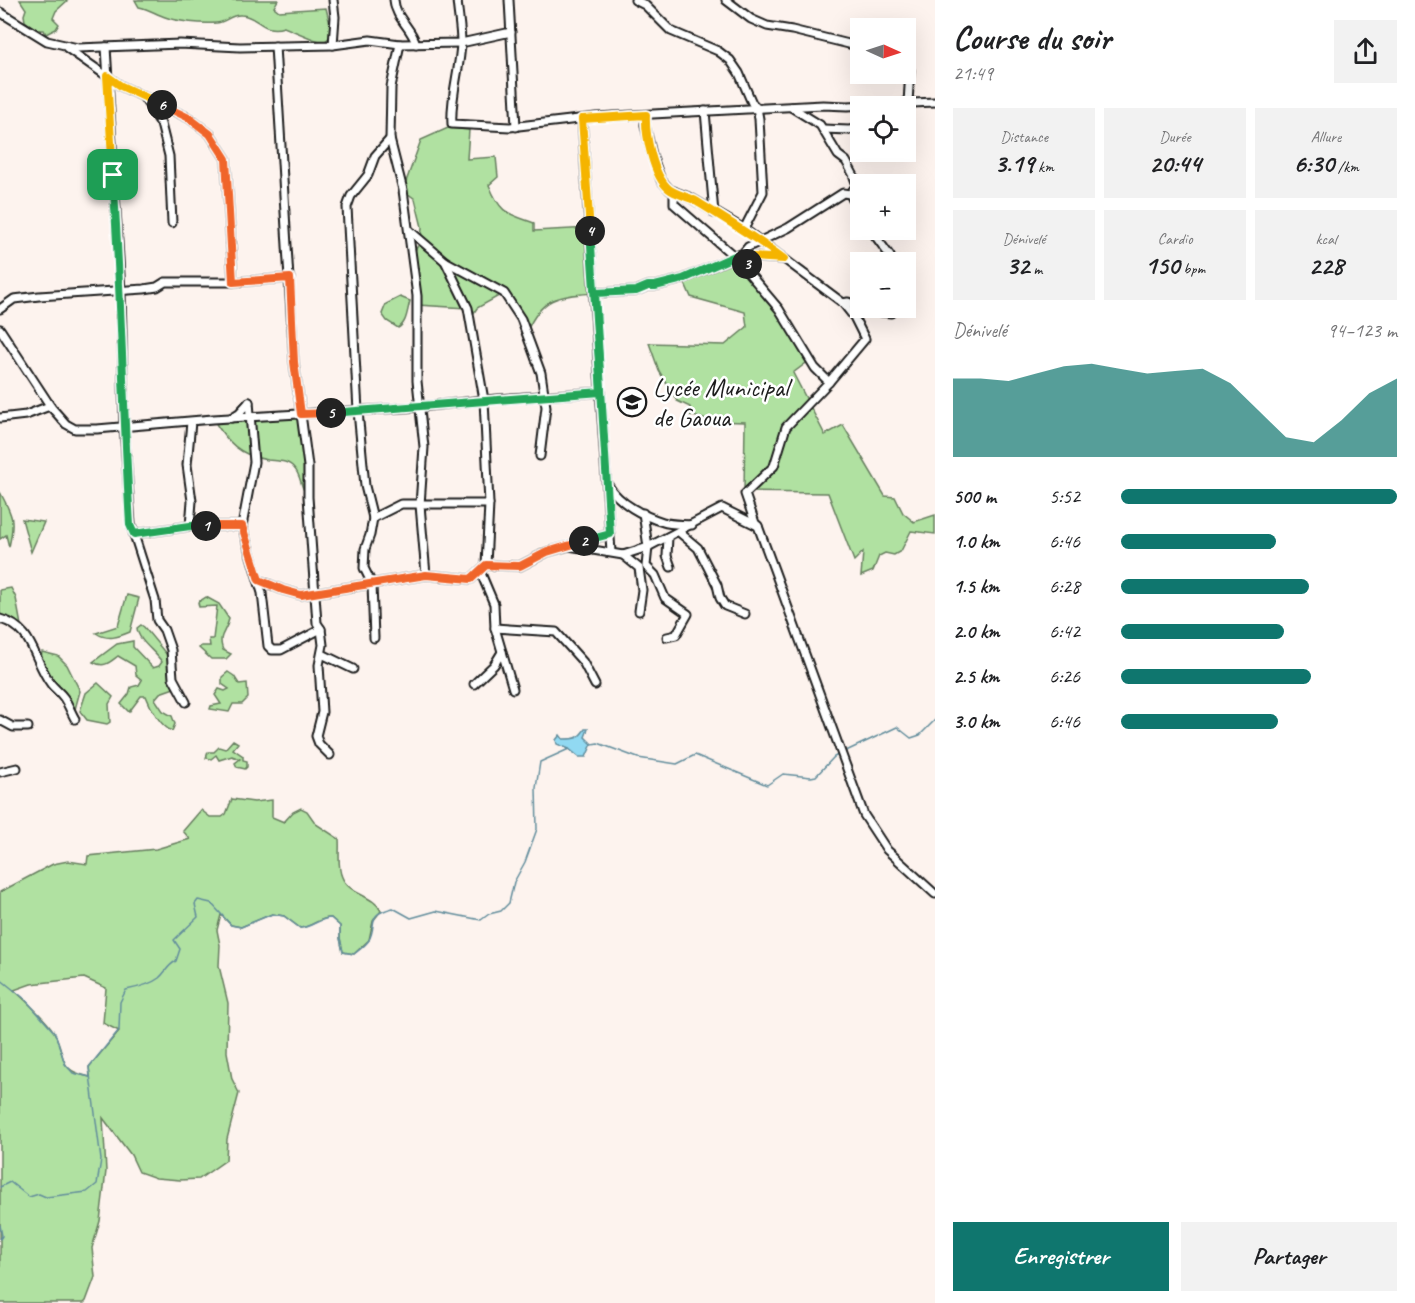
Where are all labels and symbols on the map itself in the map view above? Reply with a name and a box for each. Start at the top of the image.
north arrow [850,18,916,84]
pin: 6 [147,90,177,120]
pin [87,149,138,200]
pin: 4 [575,216,605,246]
pin: 3 [732,249,762,279]
place label: Lycée Municipal de Gaoua [653,371,793,434]
school or university icon: Lycée Municipal de Gaoua [616,386,648,418]
pin: 5 [316,398,346,428]
pin: 1 [191,511,221,541]
pin: 2 [569,526,599,556]

